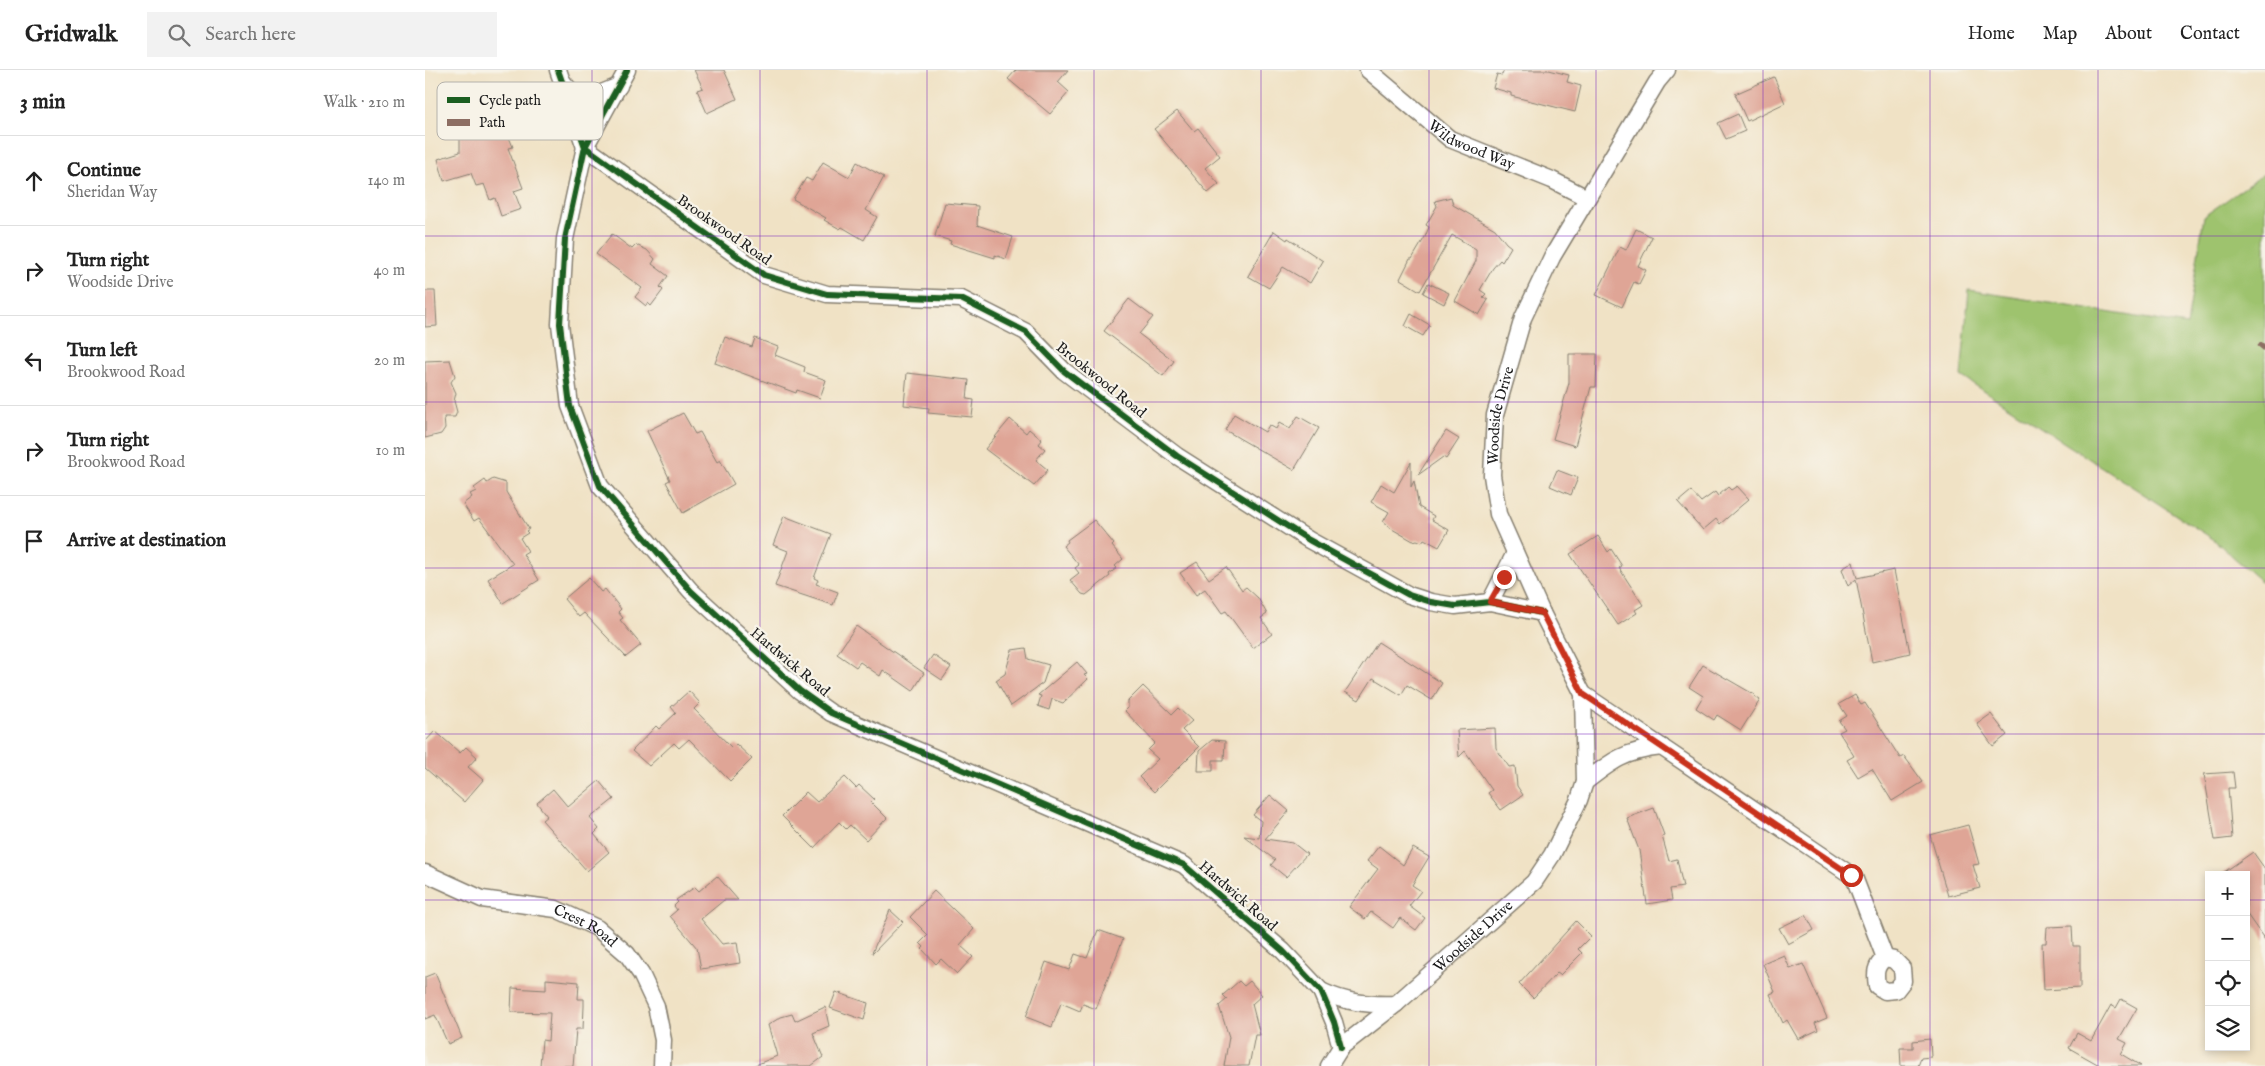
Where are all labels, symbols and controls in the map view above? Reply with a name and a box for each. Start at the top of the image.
search box [147,12,497,57]
text: Gridwalk [25,19,117,50]
icon: search [165,21,193,49]
text: Search here [205,23,296,47]
text: Home [1968,23,2015,46]
text: Map [2043,23,2077,46]
text: About [2105,23,2152,46]
text: Contact [2180,23,2240,46]
legend [437,82,603,140]
text: 3 min [20,89,65,116]
text: Cycle path [479,92,541,110]
text: Walk · 210 m [323,93,405,113]
text: Path [479,114,506,132]
street label: Wildwood Way [1424,115,1518,174]
text: Continue [67,159,141,183]
icon: ahead [20,167,48,195]
text: 140 m [367,171,405,191]
text: Sheridan Way [67,183,157,203]
street label: Brookwood Road [673,191,776,270]
text: Turn right [67,249,149,273]
icon: right [20,257,48,285]
text: 40 m [373,261,405,281]
text: Woodside Drive [67,273,174,293]
street label: Brookwood Road [1052,338,1151,423]
text: Turn left [67,339,138,363]
icon: left [20,347,48,375]
text: 20 m [374,351,405,371]
text: Brookwood Road [67,363,185,383]
street label: Woodside Drive [1483,364,1518,465]
text: Turn right [67,429,149,453]
icon: right [20,437,48,465]
text: 10 m [375,441,405,461]
text: Brookwood Road [67,453,185,473]
icon: arrive [20,527,48,555]
text: Arrive at destination [67,529,226,553]
route end [1493,566,1516,589]
street label: Hardwick Road [746,623,834,701]
street label: Hardwick Road [1195,857,1282,936]
route start [1840,864,1863,887]
map controls [2205,871,2250,1051]
button: + [2205,871,2250,916]
street label: Woodside Drive [1429,896,1517,976]
street label: Crest Road [550,900,622,951]
button: − [2205,916,2250,961]
button: locate [2205,961,2250,1006]
button: layers [2205,1006,2250,1051]

